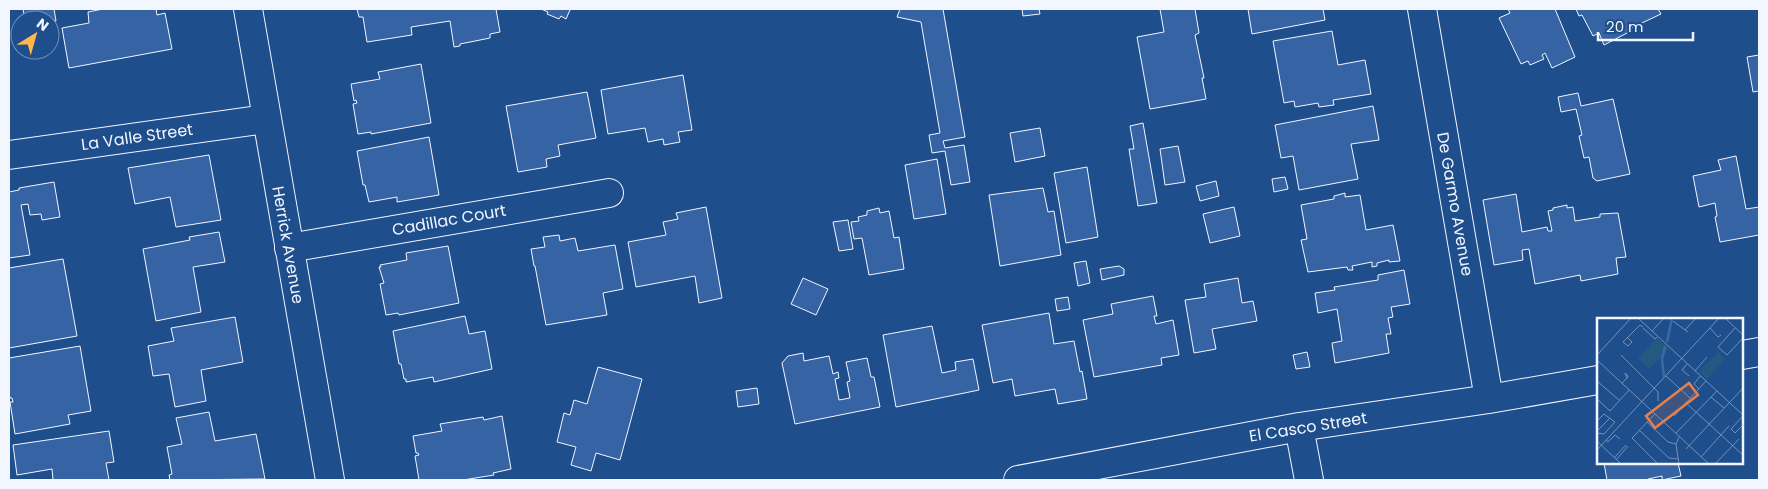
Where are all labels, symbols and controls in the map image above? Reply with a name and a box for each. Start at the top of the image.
north arrow [10,10,60,60]
scale bar [1598,10,1693,42]
text: N [33,13,53,36]
text: 20 m [1606,16,1644,37]
street label: La Valle Street [80,118,194,156]
street label: De Garmo Avenue [1431,130,1479,278]
street label: Herrick Avenue [266,184,310,306]
street label: Cadillac Court [390,199,508,241]
inset map [1597,318,1743,464]
street label: El Casco Street [1247,406,1369,448]

